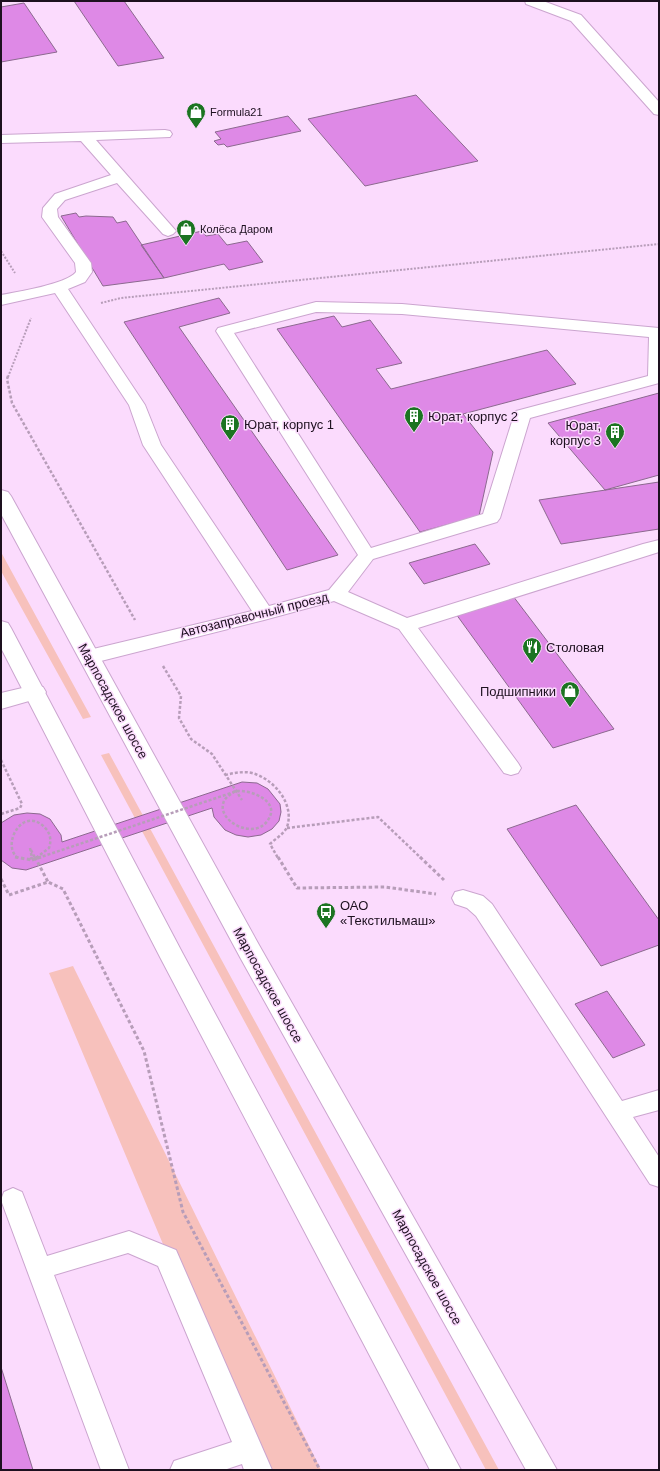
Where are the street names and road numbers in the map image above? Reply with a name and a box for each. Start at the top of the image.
street label: Автозаправочный проезд [178,589,330,641]
street label: Марпосадское шоссе [75,641,151,761]
street label: Марпосадское шоссе [230,925,306,1045]
street label: Марпосадское шоссе [389,1207,465,1327]

